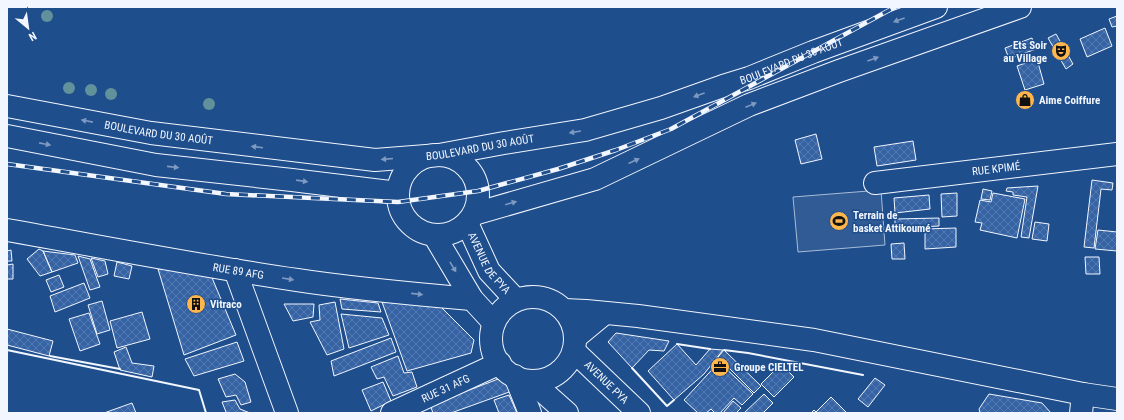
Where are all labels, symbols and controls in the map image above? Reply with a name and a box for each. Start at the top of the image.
north arrow [8,8,48,48]
one-way arrow [893,18,905,24]
text: N [26,29,39,44]
street label: BOULEVARD DU 30 AOÛT [738,36,845,87]
place label: Ets Soir au Village [1003,39,1047,65]
theatre icon: Ets Soir au Village [1050,40,1072,62]
one-way arrow [867,56,879,62]
shop icon: Aime Coiffure [1014,89,1036,111]
one-way arrow [692,92,704,98]
place label: Aime Coiffure [1039,94,1100,107]
one-way arrow [745,101,757,108]
one-way arrow [81,118,94,124]
street label: BOULEVARD DU 30 AOÛT [103,118,214,147]
one-way arrow [568,129,581,135]
street label: BOULEVARD DU 30 AOÛT [425,132,535,163]
one-way arrow [39,141,51,147]
one-way arrow [251,144,264,150]
one-way arrow [381,156,393,163]
one-way arrow [628,158,639,164]
street label: RUE KPIMÉ [971,160,1022,178]
one-way arrow [167,164,179,170]
one-way arrow [296,178,308,184]
one-way arrow [505,200,517,206]
place label: Terrain de basket Attikoumé [853,209,931,235]
sports icon: Terrain de basket Attikoumé [828,210,850,232]
street label: AVENUE DE PYA [465,230,513,297]
street label: RUE 89 AFG [212,261,265,282]
one-way arrow [449,262,457,272]
one-way arrow [282,276,294,282]
one-way arrow [411,291,423,298]
building icon: Vitraco [185,293,207,315]
place label: Vitraco [210,298,242,311]
office icon: Groupe CIELTEL [709,356,731,378]
street label: AVENUE PYA [581,358,632,407]
place label: Groupe CIELTEL [734,361,803,374]
street label: RUE 31 AFG [420,372,472,405]

